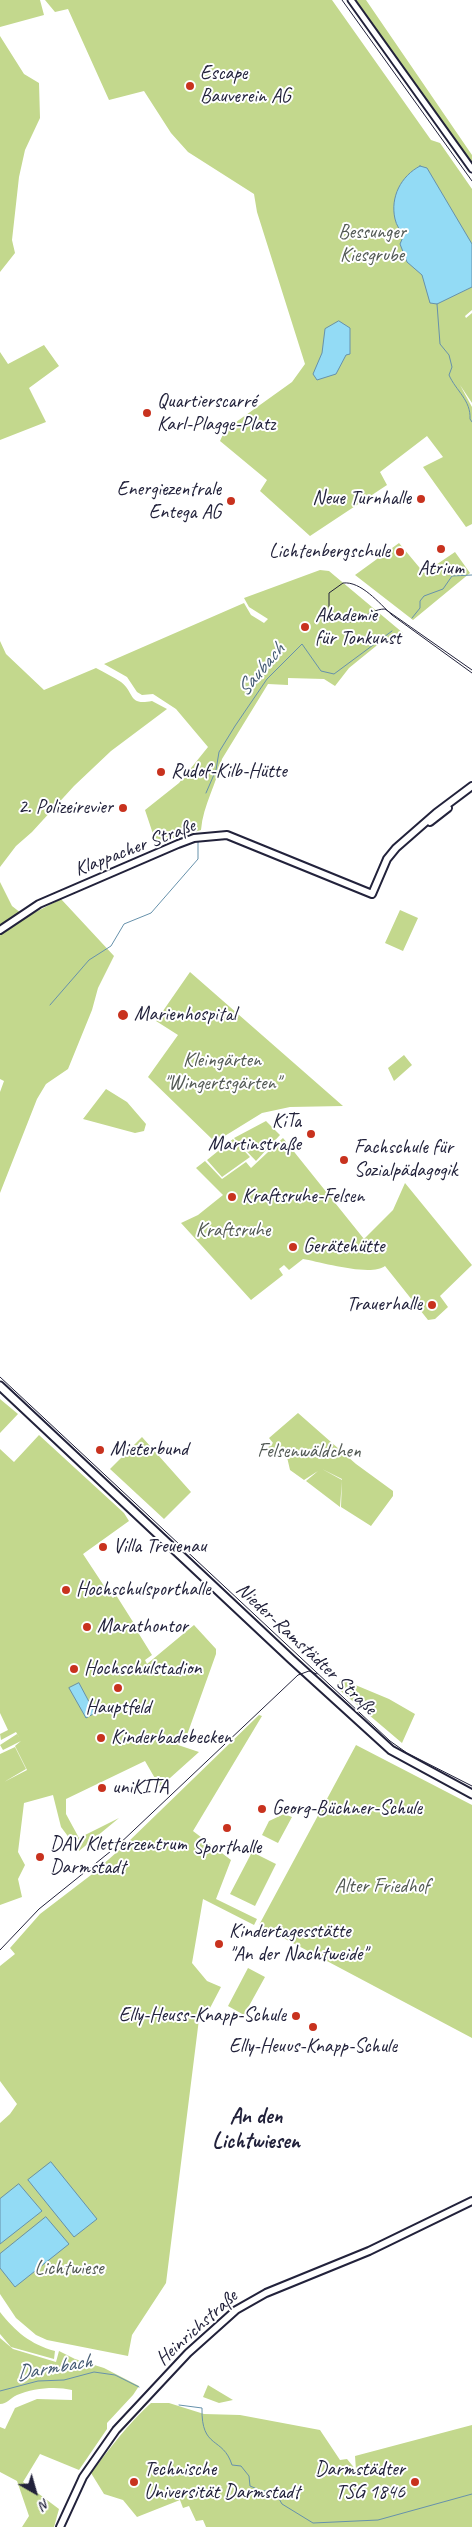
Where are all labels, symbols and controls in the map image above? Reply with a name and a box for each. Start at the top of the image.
place label: Escape Bauverein AG [200,62,291,109]
marker: Escape Bauverein AG [184,80,196,92]
park label: Bessunger Kiesgrube [338,221,406,268]
place label: Quartierscarré Karl-Plagge-Platz [157,390,275,437]
marker: Quartierscarré Karl-Plagge-Platz [141,407,153,419]
place label: Energiezentrale Entega AG [117,478,221,525]
place label: Neue Turnhalle [312,487,411,511]
marker: Neue Turnhalle [415,493,427,505]
marker: Energiezentrale Entega AG [225,495,237,507]
place label: Lichtenbergschule [269,540,390,564]
marker: Atrium [435,543,447,555]
marker: Lichtenbergschule [394,546,406,558]
place label: Atrium [418,557,464,581]
place label: Akademie für Tonkunst [315,604,401,651]
marker: Akademie für Tonkunst [299,621,311,633]
water label: Saubach [232,638,290,702]
place label: Rudof-Kilb-Hütte [171,760,287,784]
marker: Rudof-Kilb-Hütte [155,766,167,778]
place label: 2. Polizeirevier [18,796,113,820]
marker: 2. Polizeirevier [117,802,129,814]
street label: Klappacher Straße [71,814,199,882]
place label: Marienhospital [134,1003,236,1027]
marker: Marienhospital [116,1008,130,1022]
park label: Kleingärten "Wingertsgärten" [164,1049,280,1096]
place label: KiTa Martinstraße [208,1110,301,1157]
marker: KiTa Martinstraße [305,1128,317,1140]
place label: Fachschule für Sozialpädagogik [354,1136,457,1183]
marker: Fachschule für Sozialpädagogik [338,1154,350,1166]
place label: Kraftsruhe-Felsen [242,1185,364,1209]
marker: Kraftsruhe-Felsen [226,1191,238,1203]
park label: Kraftsruhe [196,1219,270,1243]
place label: Gerätehütte [303,1235,385,1259]
marker: Gerätehütte [287,1241,299,1253]
place label: Trauerhalle [346,1293,422,1317]
marker: Trauerhalle [426,1299,438,1311]
place label: Mieterbund [110,1438,188,1462]
park label: Felsenwäldchen [257,1440,361,1464]
marker: Mieterbund [94,1444,106,1456]
place label: Villa Treuenau [113,1535,206,1559]
marker: Villa Treuenau [97,1541,109,1553]
place label: Hochschulsporthalle [76,1578,211,1602]
street label: Nieder-Ramstädter Straße [231,1578,381,1720]
marker: Hochschulsporthalle [60,1584,72,1596]
place label: Marathontor [97,1615,188,1639]
marker: Marathontor [81,1621,93,1633]
place label: Hochschulstadion [84,1657,202,1681]
marker: Hochschulstadion [68,1663,80,1675]
marker: Hauptfeld [112,1682,124,1694]
place label: Hauptfeld [85,1696,151,1720]
place label: Kinderbadebecken [111,1726,232,1750]
marker: Kinderbadebecken [95,1732,107,1744]
place label: uniKITA [112,1776,168,1800]
marker: uniKITA [96,1782,108,1794]
place label: Georg-Büchner-Schule [272,1797,422,1821]
marker: Georg-Büchner-Schule [256,1803,268,1815]
marker: Sporthalle [221,1822,233,1834]
place label: DAV Kletterzentrum Darmstadt [50,1833,187,1880]
place label: Sporthalle [193,1836,261,1860]
marker: DAV Kletterzentrum Darmstadt [34,1851,46,1863]
park label: Alter Friedhof [335,1875,429,1899]
place label: Kindertagesstätte "An der Nachtweide" [229,1920,367,1967]
marker: Kindertagesstätte "An der Nachtweide" [213,1938,225,1950]
place label: Elly-Heuss-Knapp-Schule [119,2004,286,2028]
marker: Elly-Heuss-Knapp-Schule [290,2010,302,2022]
marker: Elly-Heuus-Knapp-Schule [307,2021,319,2033]
place label: Elly-Heuus-Knapp-Schule [229,2035,397,2059]
district label: An den Lichtwiesen [212,2104,300,2156]
park label: Lichtwiese [34,2257,104,2281]
street label: Heinrichstraße [151,2285,243,2371]
water label: Darmbach [14,2349,94,2387]
place label: Technische Universität Darmstadt [144,2458,300,2505]
place label: Darmstädter TSG 1846 [315,2458,405,2505]
north arrow [10,2467,60,2517]
marker: Technische Universität Darmstadt [128,2476,140,2488]
marker: Darmstädter TSG 1846 [409,2476,421,2488]
text: N [36,2495,53,2514]

